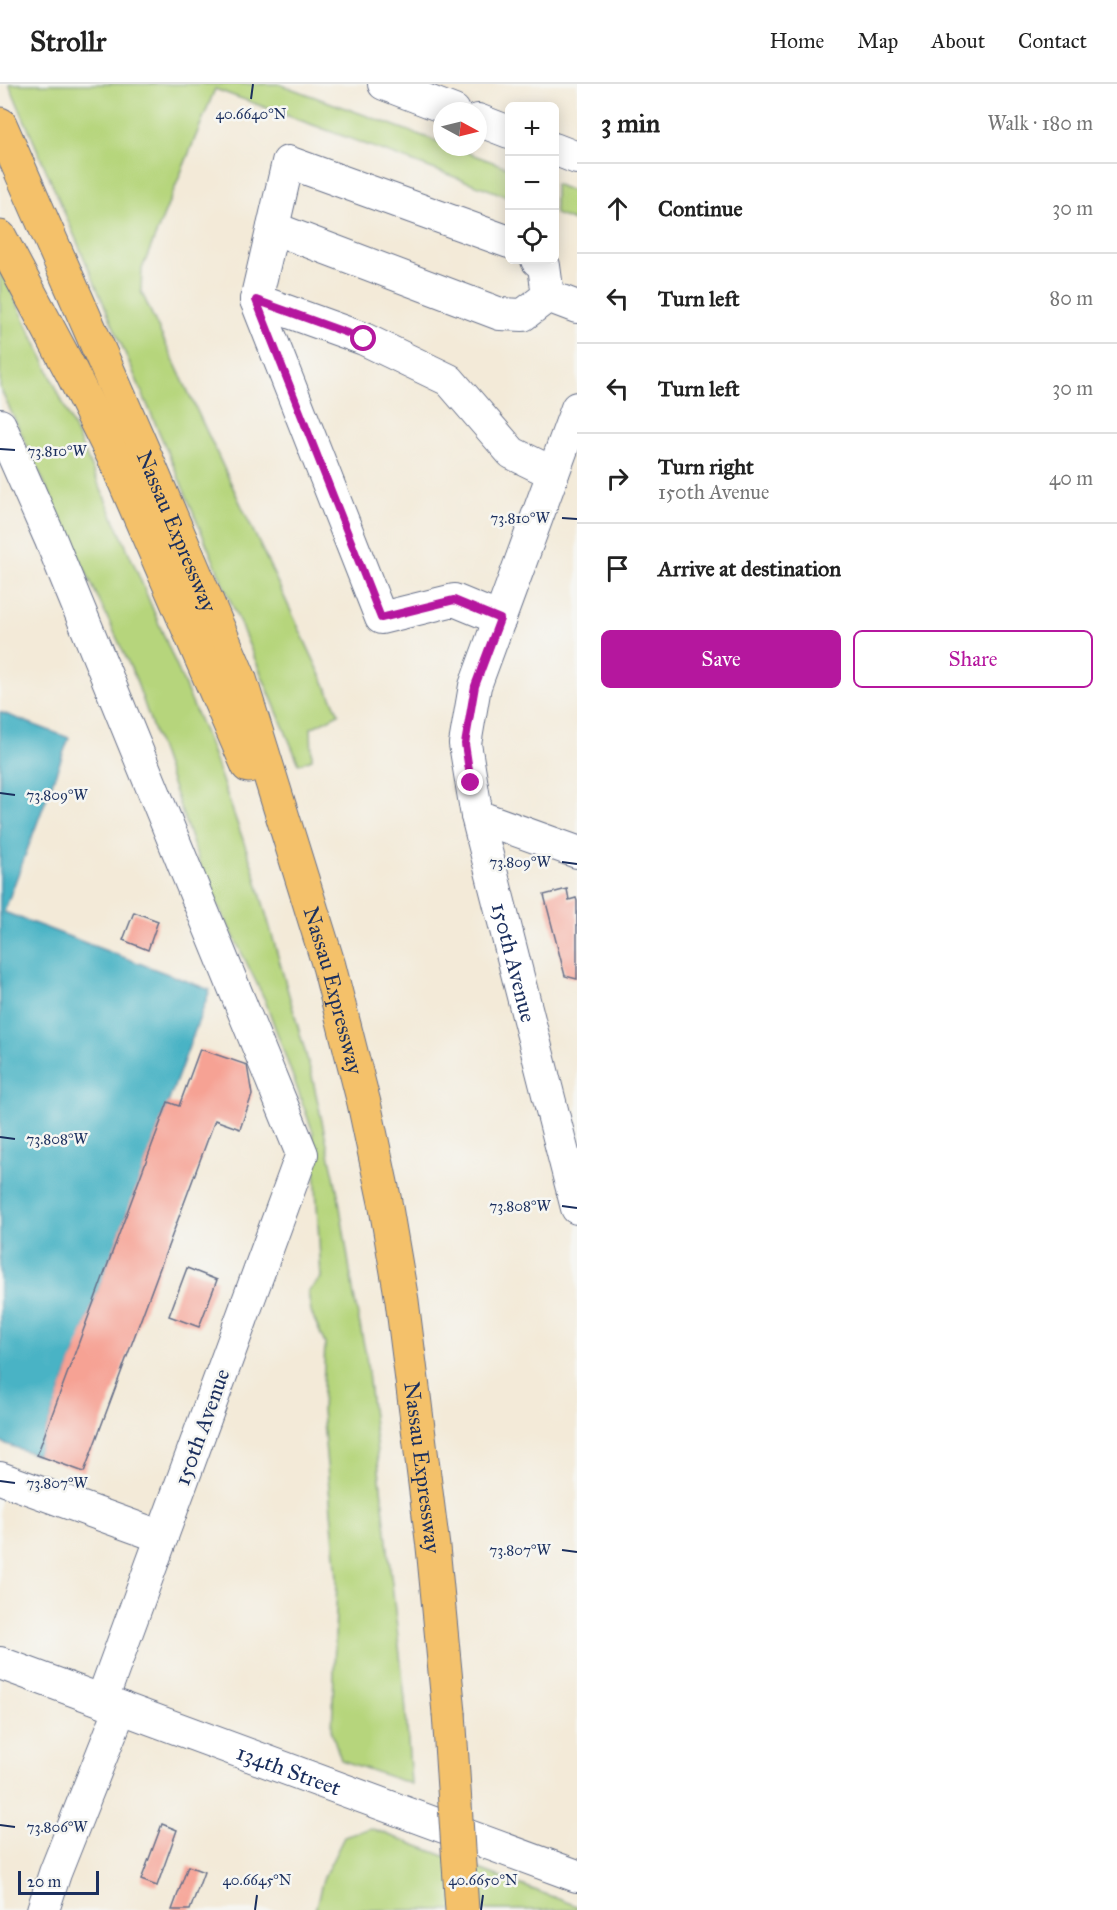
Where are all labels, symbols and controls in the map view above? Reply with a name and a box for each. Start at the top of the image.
text: Strollr [30,24,106,59]
text: Home [769,28,824,54]
text: Map [857,28,898,54]
text: About [931,28,985,54]
text: Contact [1018,28,1087,54]
north arrow [433,102,487,156]
map controls [505,102,559,264]
button: + [505,102,559,156]
text: 40.6640°N [216,105,287,123]
text: 3 min [601,107,660,139]
text: Walk · 180 m [988,111,1093,135]
button: − [505,156,559,210]
icon: ahead [601,192,634,225]
text: Continue [658,195,743,222]
text: 30 m [1052,196,1093,220]
button: locate [505,210,559,264]
icon: left [601,282,634,315]
text: Turn left [658,285,740,312]
text: 80 m [1050,286,1093,310]
route start [350,325,376,351]
icon: left [601,372,634,405]
text: Turn left [658,375,740,402]
text: 30 m [1052,376,1093,400]
text: 73.810°W [27,442,87,460]
street label: Nassau Expressway [131,446,224,617]
text: Turn right [658,453,754,480]
icon: right [601,462,634,495]
text: 40 m [1049,466,1093,490]
text: 150th Avenue [658,480,769,504]
text: 73.810°W [490,509,550,527]
icon: arrive [601,552,634,585]
text: Arrive at destination [658,555,841,582]
button: Save [601,630,841,688]
button: Share [853,630,1093,688]
route end [457,769,483,795]
text: 73.809°W [26,786,89,804]
text: 73.809°W [489,853,552,871]
street label: 150th Avenue [486,900,543,1025]
street label: Nassau Expressway [298,903,370,1078]
text: 73.808°W [26,1130,88,1148]
text: 73.808°W [489,1197,551,1215]
street label: 150th Avenue [168,1365,236,1489]
street label: Nassau Expressway [399,1380,447,1555]
text: 73.807°W [26,1474,89,1492]
text: 73.807°W [489,1541,552,1559]
street label: 134th Street [233,1738,345,1801]
text: 73.806°W [26,1818,88,1836]
scale bar [18,1868,99,1896]
text: 40.6645°N [222,1871,292,1889]
text: 40.6650°N [448,1871,518,1889]
text: 20 m [27,1872,61,1891]

